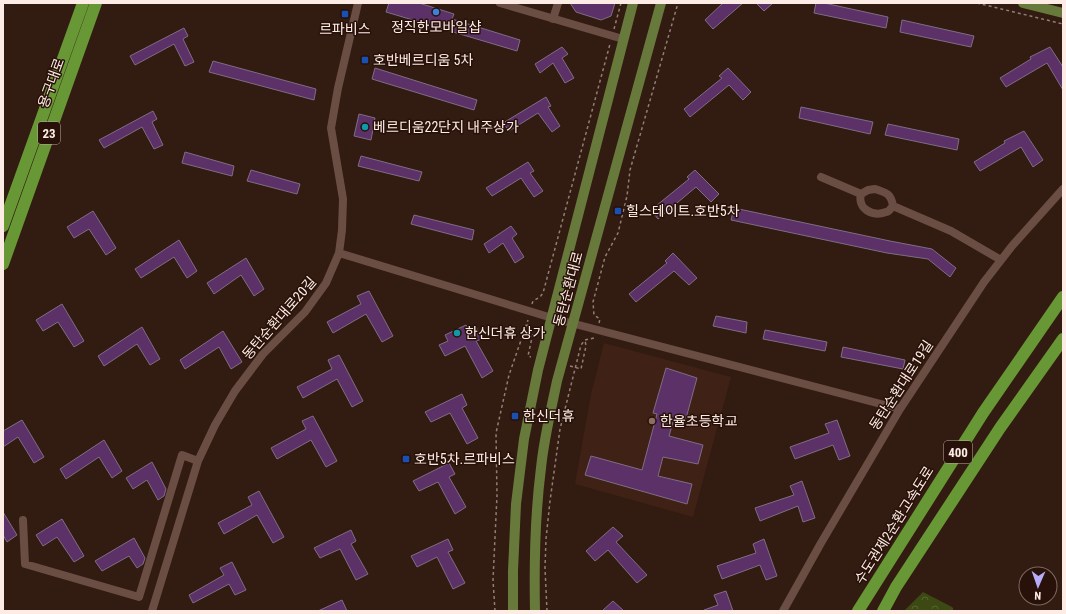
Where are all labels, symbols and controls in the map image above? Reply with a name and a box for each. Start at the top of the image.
marker: 정직한모바일샵 [431,7,441,17]
marker: 르파비스 [340,9,350,19]
place label: 정직한모바일샵 [391,19,481,35]
place label: 르파비스 [319,21,371,37]
place label: 호반베르디움 5차 [373,52,473,68]
marker: 호반베르디움 5차 [360,55,370,65]
street label: 용구대로 [35,56,67,110]
place label: 베르디움22단지 내주상가 [373,119,519,135]
road number: 23 [38,122,60,144]
marker: 베르디움22단지 내주상가 [360,122,370,132]
place label: 힐스테이트.호반5차 [626,203,740,219]
marker: 힐스테이트.호반5차 [613,206,623,216]
street label: 동탄순환대로 [550,249,586,328]
street label: 동탄순환대로20길 [239,274,319,362]
place label: 한신더휴 상가 [465,325,546,341]
marker: 한신더휴 상가 [452,328,462,338]
street label: 동탄순환대로19길 [866,337,936,433]
place label: 한신더휴 [523,408,575,424]
marker: 한신더휴 [510,411,520,421]
place label: 한율초등학교 [660,413,737,429]
marker: 한율초등학교 [647,416,657,426]
road number: 400 [944,441,972,463]
place label: 호반5차.르파비스 [414,451,515,467]
marker: 호반5차.르파비스 [401,454,411,464]
street label: 수도권제2순환고속도로 [851,463,937,587]
north arrow [1018,566,1058,606]
text: N [1034,589,1041,602]

